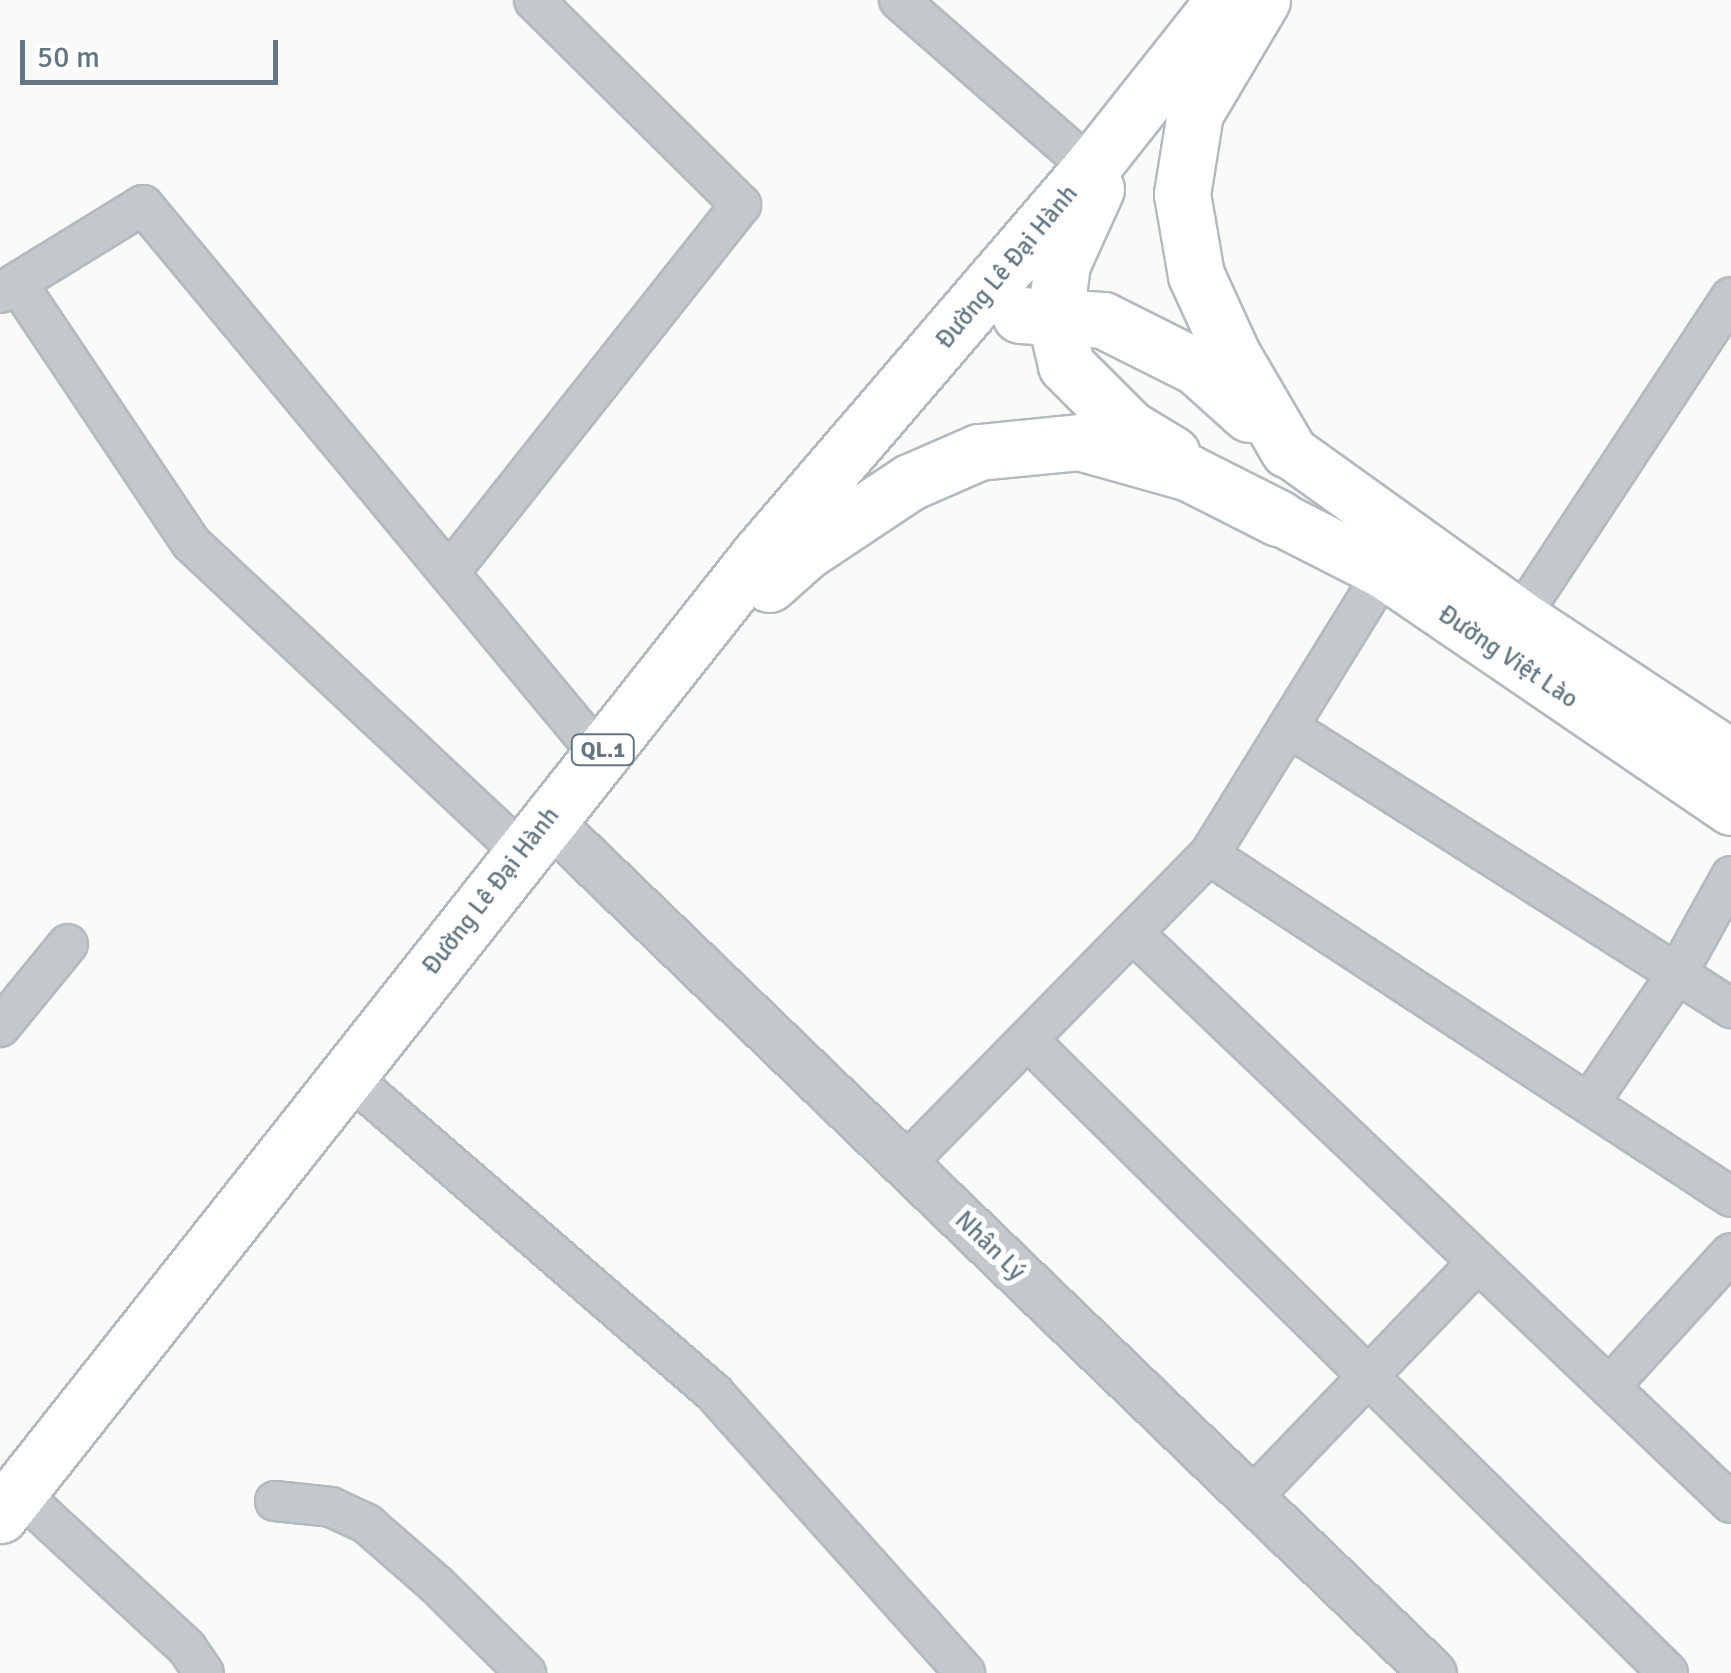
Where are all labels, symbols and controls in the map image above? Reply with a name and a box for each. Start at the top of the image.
scale bar [25,20,282,82]
text: 50 m [37,39,100,76]
street label: Đường Lê Đại Hành [930,179,1084,355]
street label: Đường Việt Lào [1432,599,1584,715]
road number: QL.1 [570,733,636,767]
street label: Đường Lê Đại Hành [416,801,566,981]
street label: Nhân Lý [949,1205,1031,1287]

